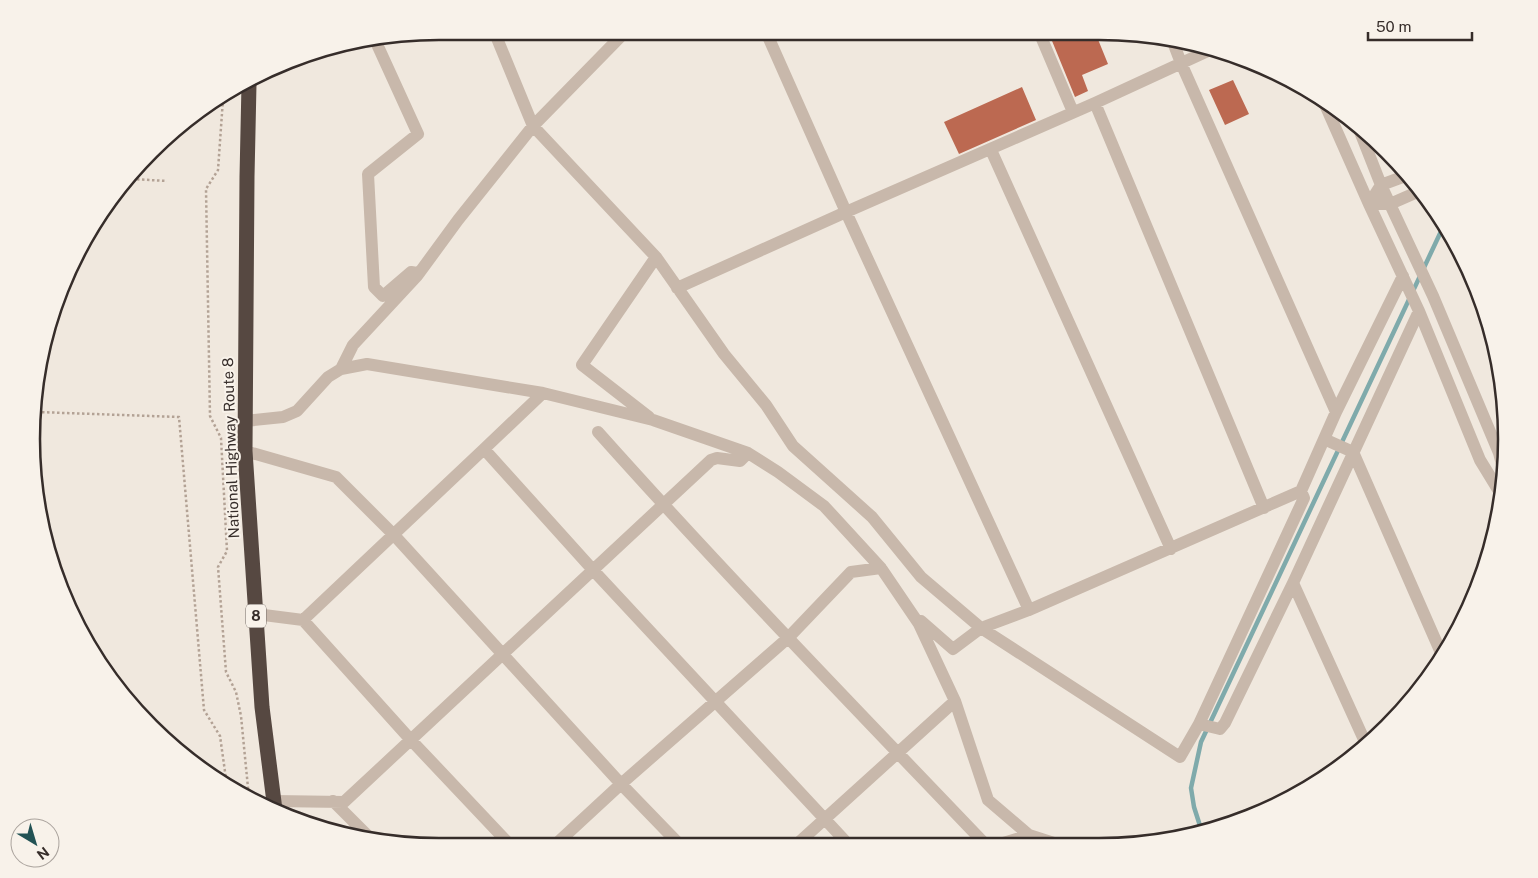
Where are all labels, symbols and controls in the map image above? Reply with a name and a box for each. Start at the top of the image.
scale bar [1368,10,1472,42]
text: 50 m [1376,18,1411,35]
street label: National Highway Route 8 [219,357,242,539]
road number: 8 [246,604,266,628]
north arrow [10,818,60,868]
text: N [34,844,52,863]

